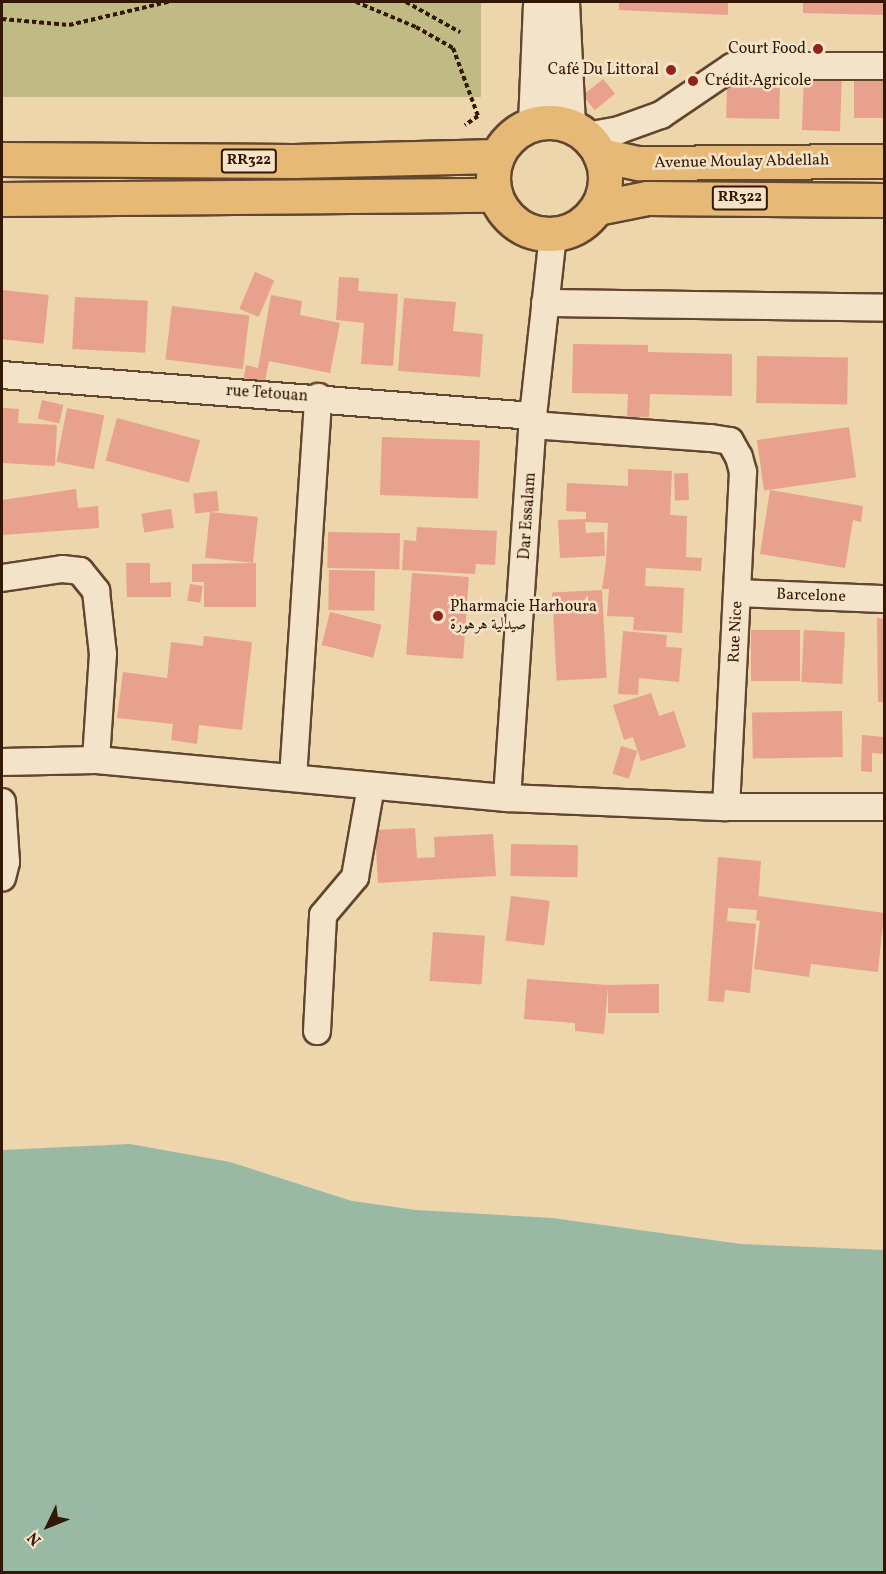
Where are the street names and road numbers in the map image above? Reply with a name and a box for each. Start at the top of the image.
road number: RR322 [220,149,278,173]
street label: Avenue Moulay Abdellah [654,151,830,173]
road number: RR322 [712,186,768,210]
street label: rue Tetouan [225,382,309,406]
street label: Dar Essalam [515,472,541,560]
street label: Barcelone [776,585,846,607]
street label: Rue Nice [725,600,747,664]

